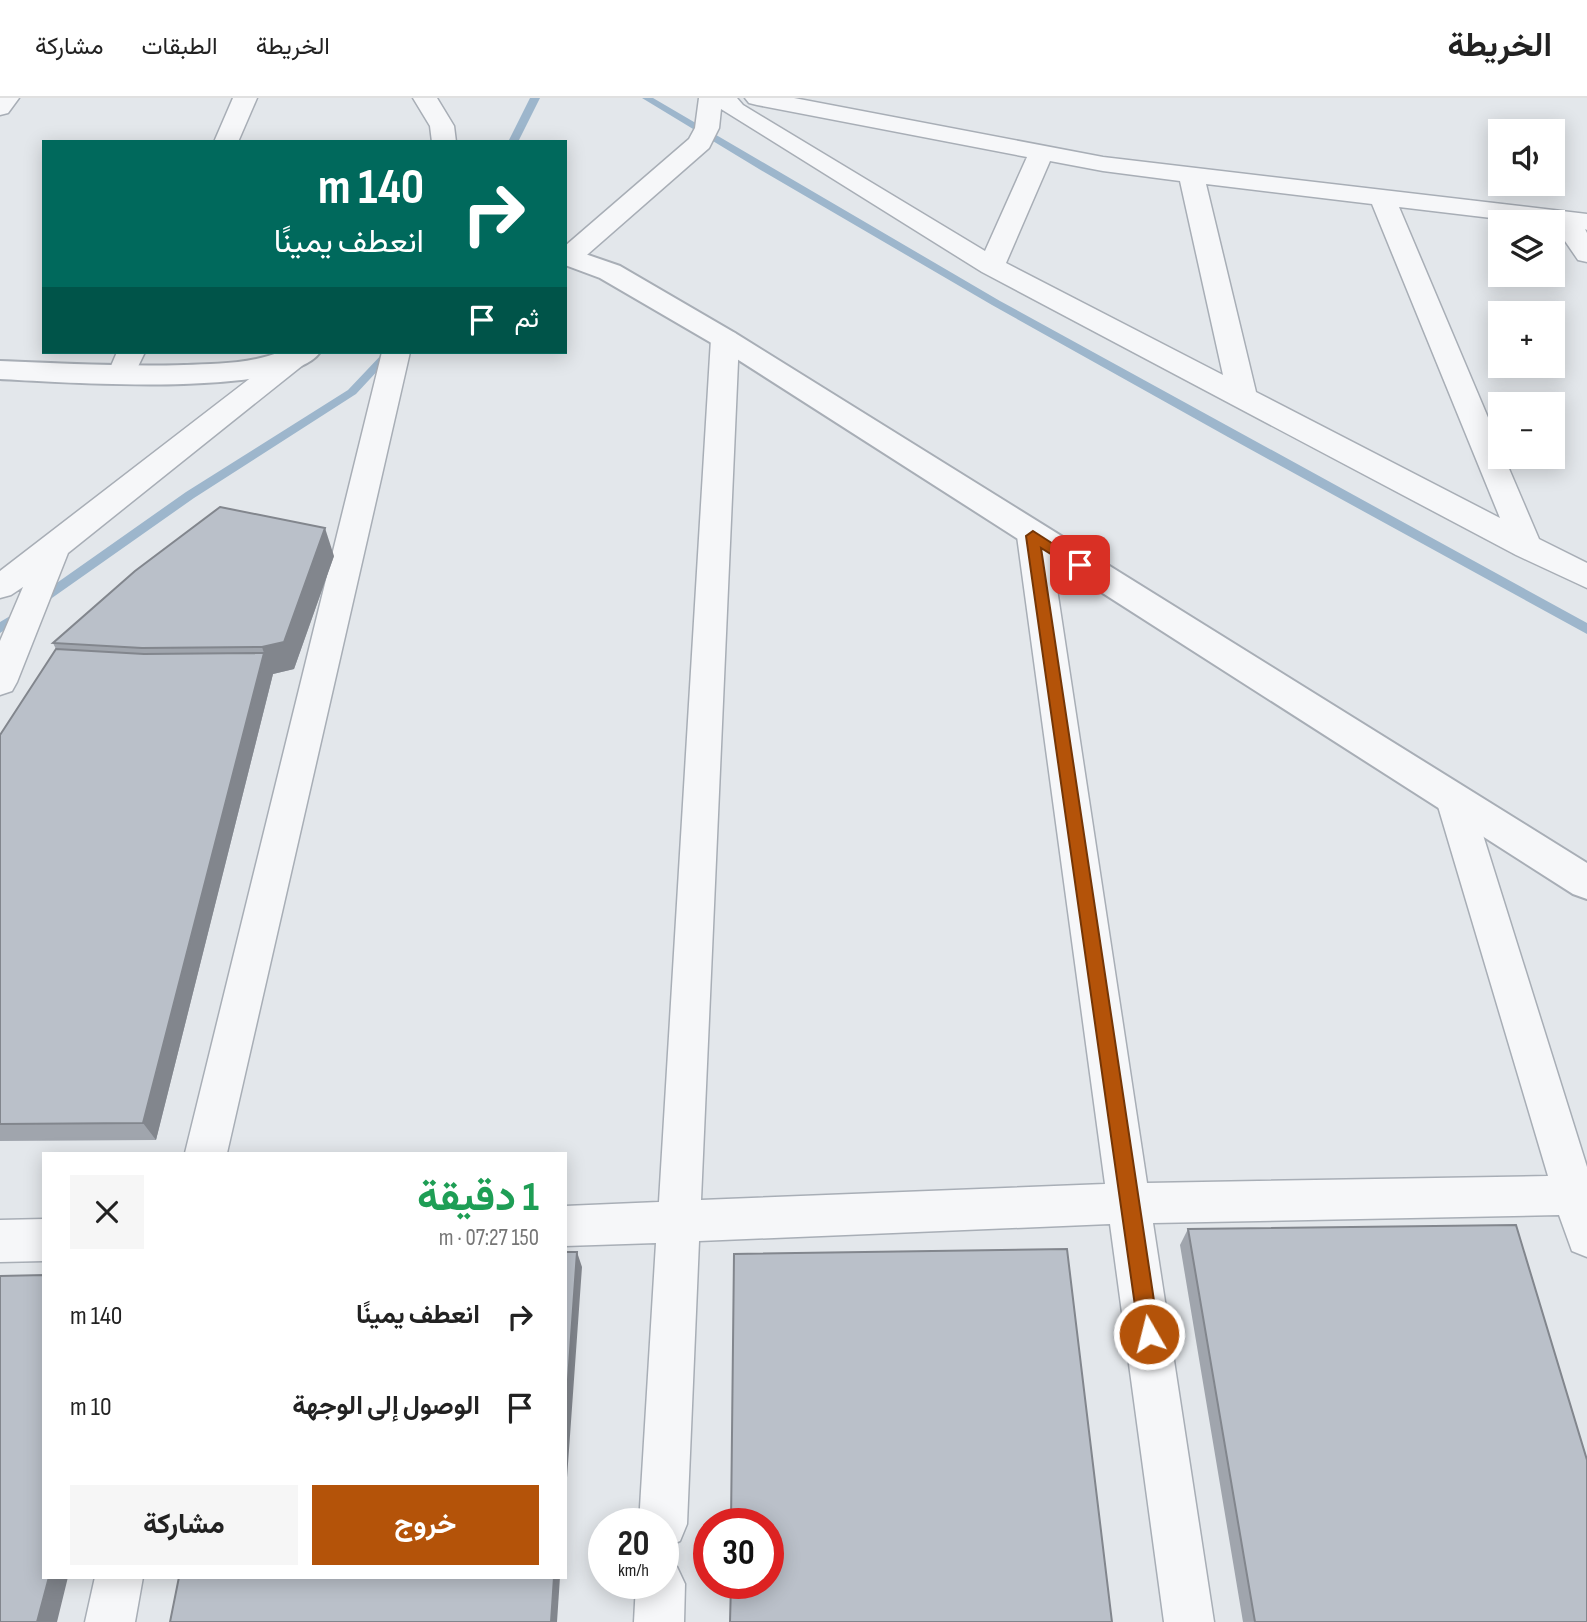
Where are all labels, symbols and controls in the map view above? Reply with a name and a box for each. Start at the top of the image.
text: الخريطة [1448,26,1552,66]
text: مشاركة [35,32,103,61]
text: الطبقات [141,32,218,61]
text: الخريطة [256,32,330,61]
map controls [1488,119,1565,469]
button: sound [1488,119,1565,196]
text: 140 m [318,159,424,218]
icon: right [448,168,539,259]
button: layers [1488,210,1565,287]
text: انعطف يمينًا [274,223,424,262]
icon: arrive [463,301,501,339]
button: + [1488,301,1565,378]
text: ثم [515,304,539,335]
button: − [1488,392,1565,469]
pin [1050,535,1110,595]
icon: arrive [1061,546,1099,584]
text: 1 دقيقة [417,1172,539,1223]
button: close [70,1175,144,1249]
text: 150 m · 07:27 [439,1224,539,1252]
position arrow [1112,1297,1186,1371]
icon: right [501,1298,539,1336]
text: انعطف يمينًا [356,1300,480,1331]
text: 140 m [70,1301,122,1332]
icon: arrive [501,1389,539,1427]
text: الوصول إلى الوجهة [292,1391,480,1422]
text: 10 m [70,1392,112,1423]
button: مشاركة [70,1485,298,1565]
button: خروج [312,1485,539,1565]
speed limit sign: 30 [693,1508,784,1599]
text: 20 [618,1523,650,1566]
text: km/h [618,1560,649,1581]

